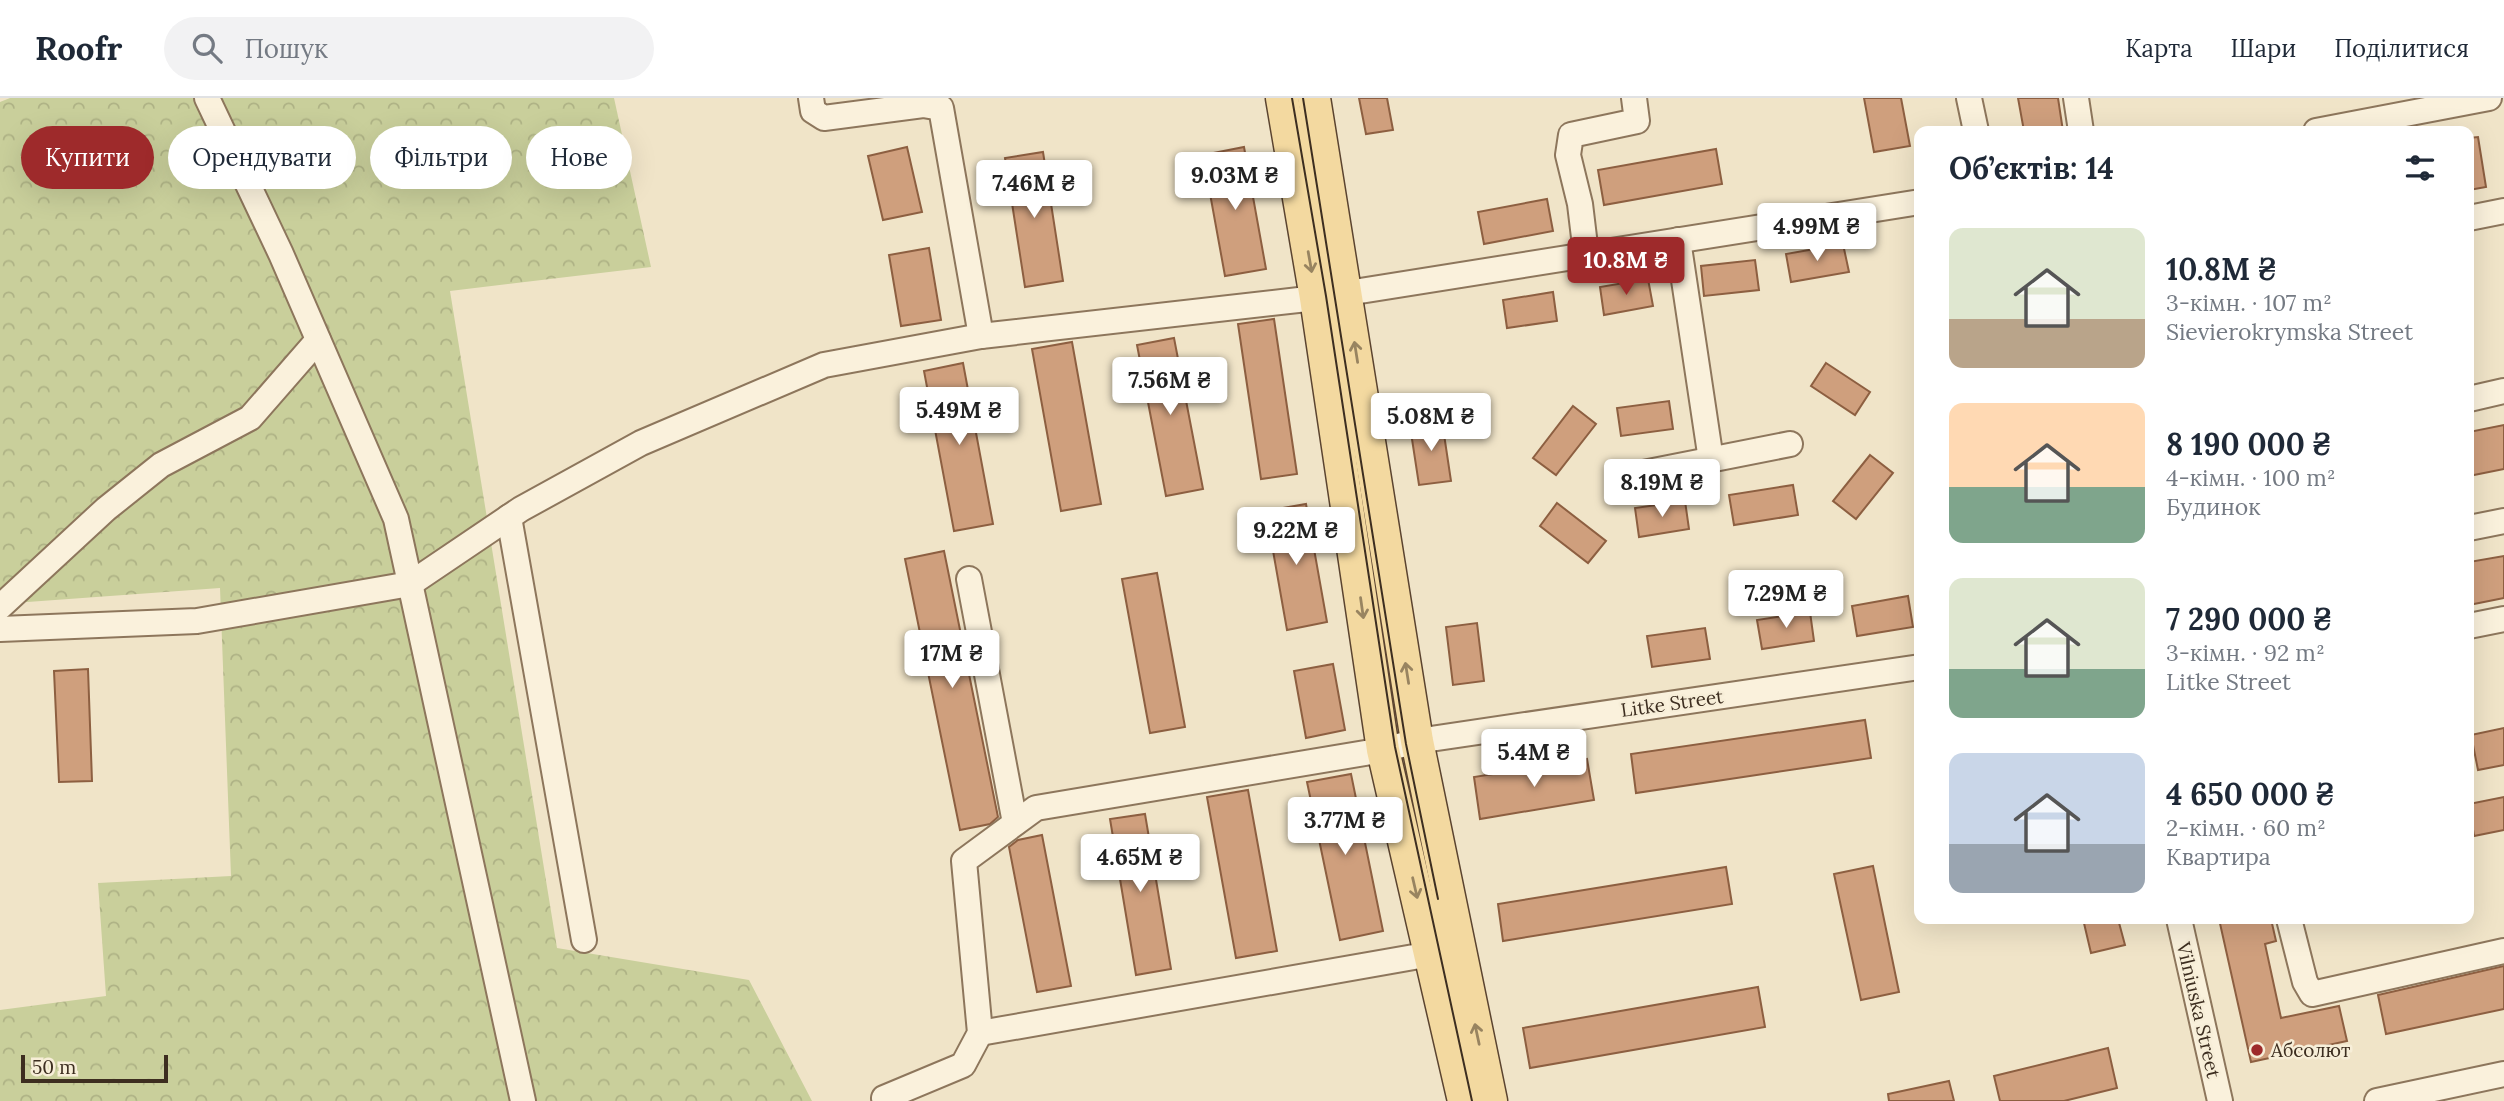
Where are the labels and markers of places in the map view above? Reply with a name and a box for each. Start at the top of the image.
pin: 9.03M ₴ [1170,152,1300,212]
pin: 7.46M ₴ [969,160,1099,220]
pin: 4.99M ₴ [1752,204,1882,263]
pin: 10.8M ₴ [1561,238,1691,297]
pin: 7.56M ₴ [1105,358,1235,417]
pin: 5.49M ₴ [894,388,1024,447]
pin: 5.08M ₴ [1366,394,1496,453]
pin: 8.19M ₴ [1597,460,1727,519]
pin: 9.22M ₴ [1231,508,1361,567]
pin: 7.29M ₴ [1721,570,1851,630]
pin: 17M ₴ [903,630,1001,690]
pin: 5.4M ₴ [1477,730,1591,789]
pin: 3.77M ₴ [1280,798,1410,857]
pin: 4.65M ₴ [1075,834,1205,894]
place label: Абсолют [2270,1038,2350,1062]
marker: Абсолют [2249,1042,2265,1058]

